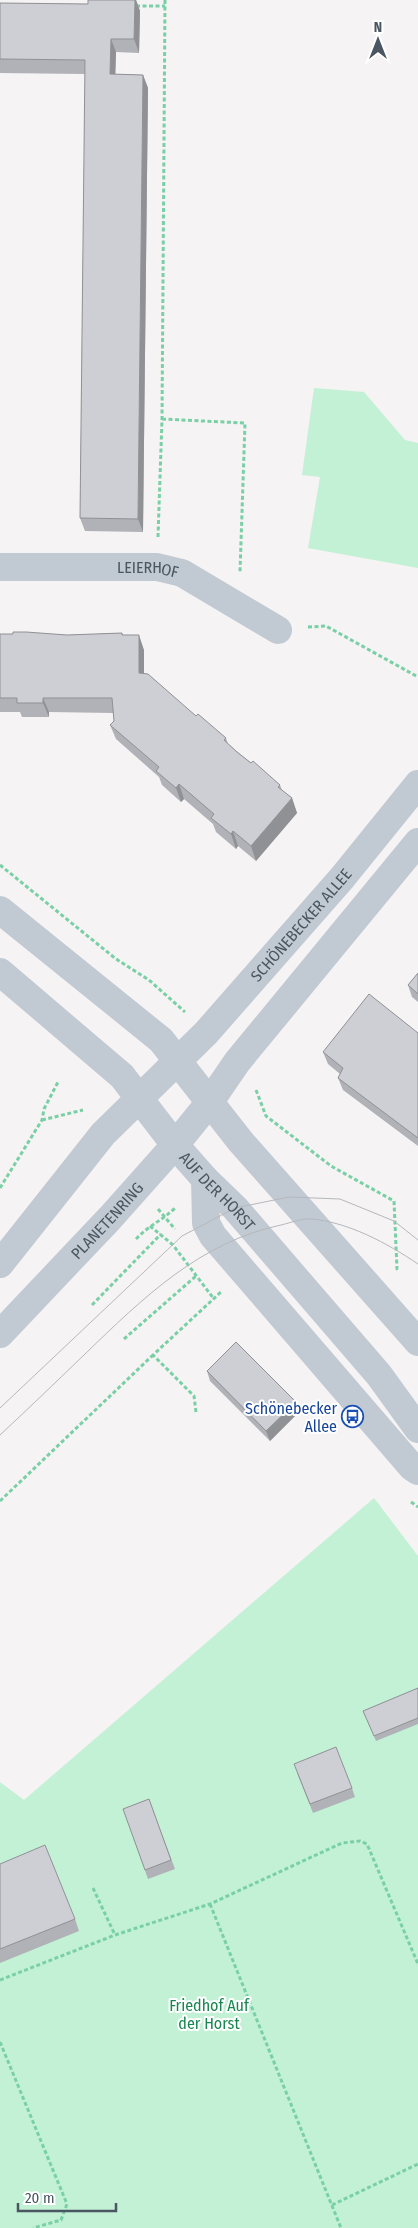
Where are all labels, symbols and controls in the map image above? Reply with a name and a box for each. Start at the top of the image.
north arrow [353,15,403,65]
text: N [374,19,382,36]
street label: LEIERHOF [117,558,181,581]
street label: SCHÖNEBECKER ALLEE [246,865,355,985]
street label: AUF DER HORST [176,1148,260,1234]
street label: PLANETENRING [67,1178,147,1263]
place label: Schönebecker Allee [245,1399,337,1436]
bus stop icon: Schönebecker Allee [341,1405,365,1429]
park label: Friedhof Auf der Horst [169,1996,250,2033]
scale bar [18,2180,115,2212]
text: 20 m [25,2189,55,2207]

